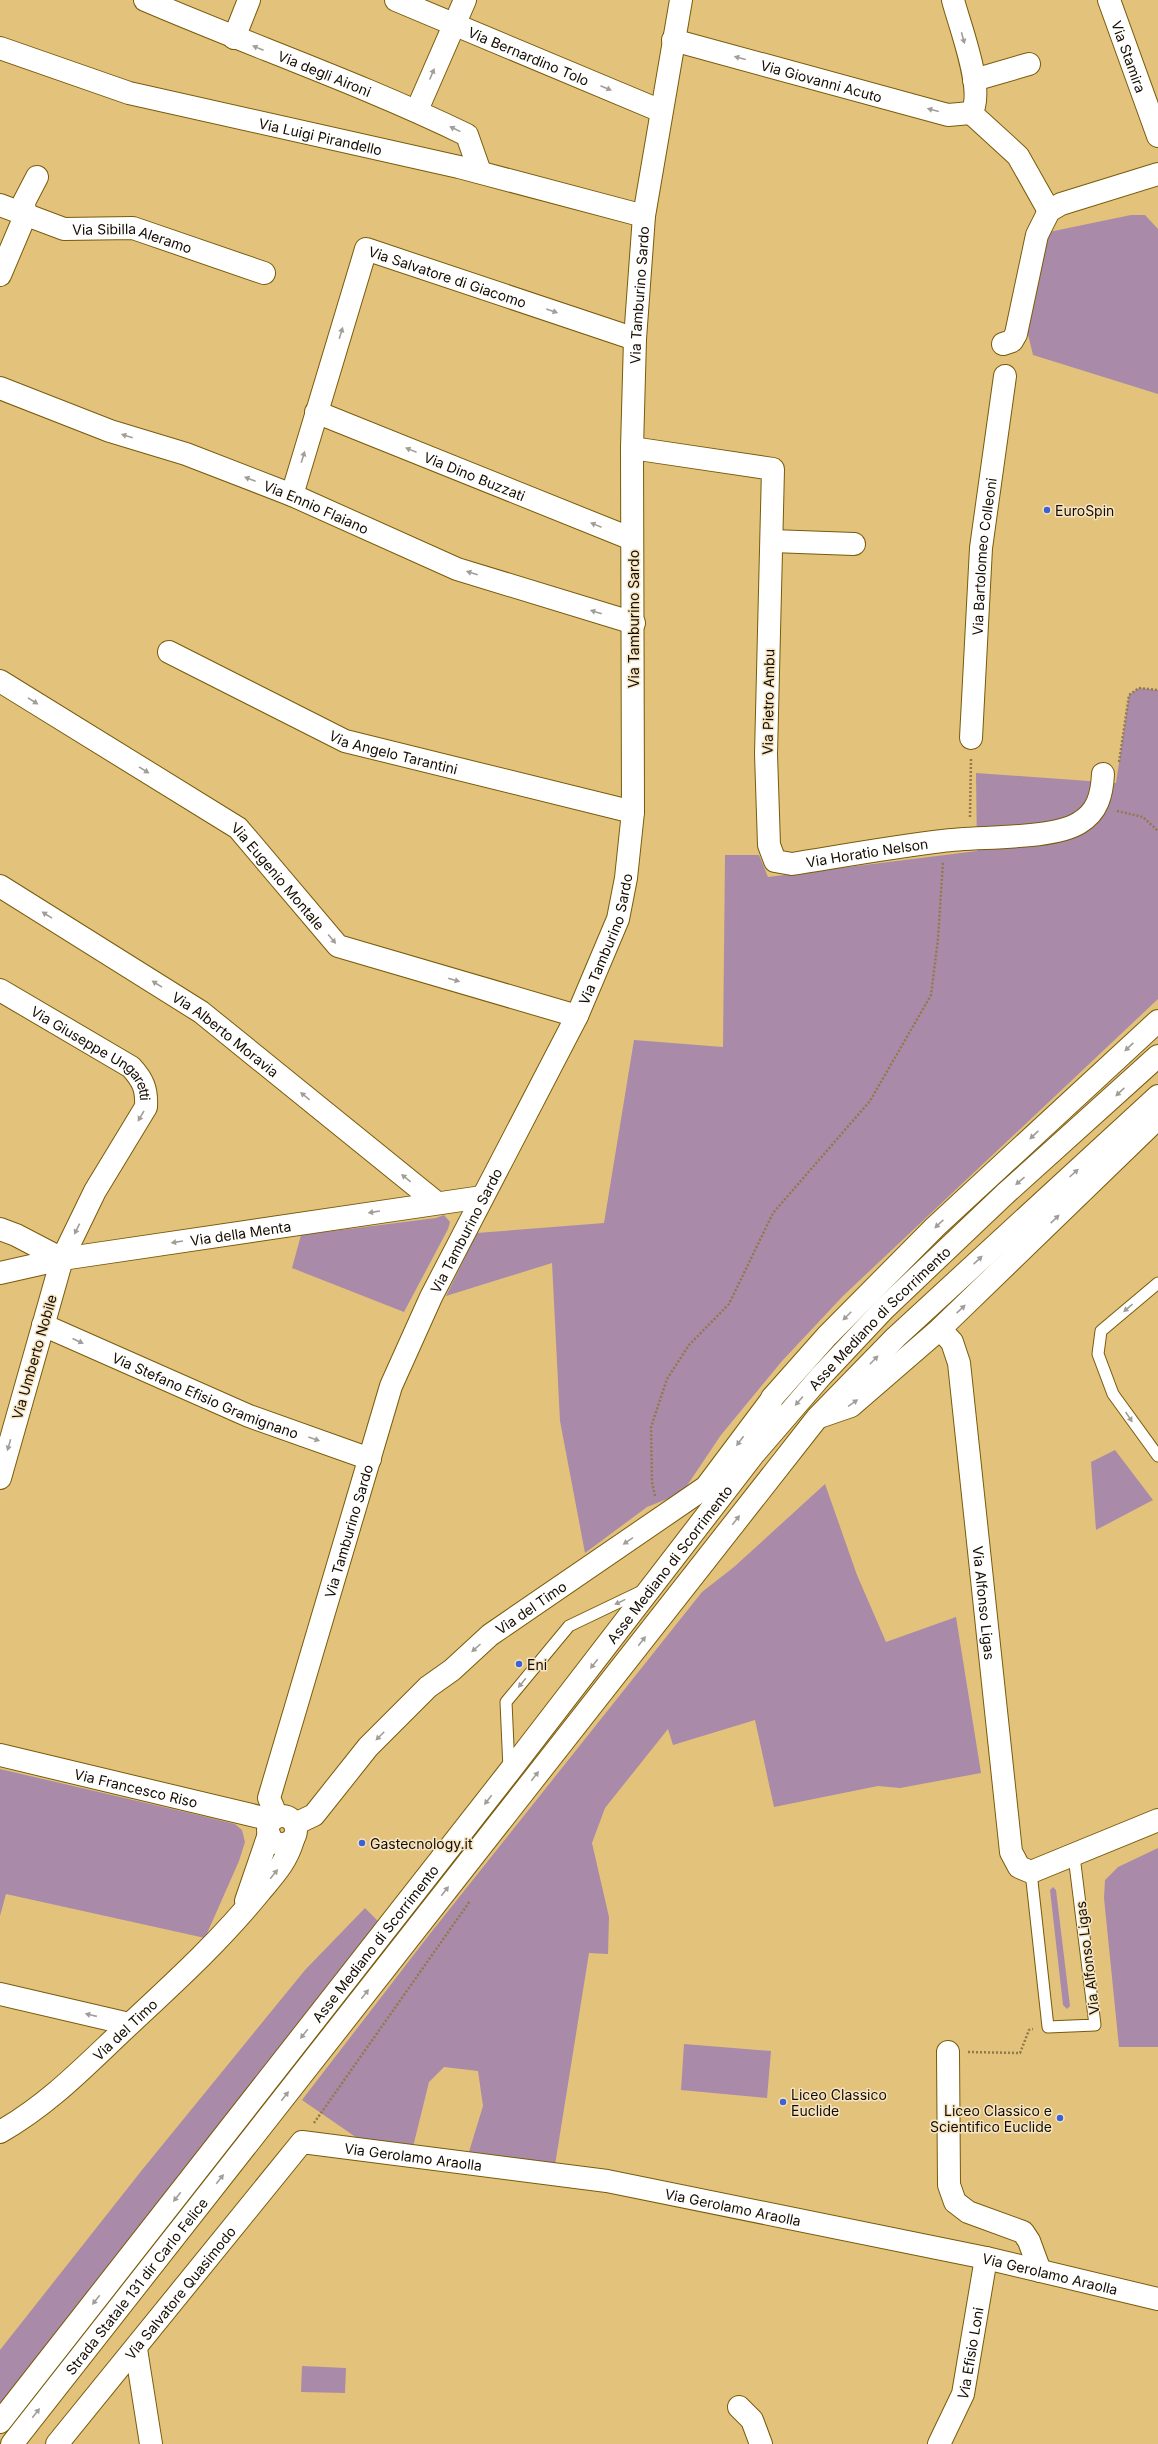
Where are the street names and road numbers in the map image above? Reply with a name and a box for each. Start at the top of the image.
street label: Via Stamira [1109,18,1150,95]
street label: Via Bernardino Tolo [466,23,592,89]
street label: Via degli Aironi [276,47,374,100]
street label: Via Giovanni Acuto [759,56,884,105]
street label: Via Luigi Pirandello [257,114,384,158]
street label: Via Sibilla Aleramo [72,219,194,256]
street label: Via Tamburino Sardo [626,226,652,364]
street label: Via Salvatore di Giacomo [366,242,529,311]
street label: Via Dino Buzzati [421,448,528,504]
street label: Via Ennio Flaiano [261,476,372,537]
street label: Via Bartolomeo Colleoni [968,477,999,636]
street label: Via Tamburino Sardo [625,550,642,688]
street label: Via Pietro Ambu [759,649,777,755]
street label: Via Angelo Tarantini [327,726,460,777]
street label: Via Eugenio Montale [229,818,329,933]
street label: Via Horatio Nelson [805,834,929,870]
street label: Via Tamburino Sardo [574,873,635,1007]
street label: Via Alberto Moravia [169,988,282,1080]
street label: Via Giuseppe Ungaretti [28,1002,155,1101]
street label: Via Tamburino Sardo [426,1165,505,1296]
street label: Via della Menta [189,1217,292,1248]
street label: Asse Mediano di Scorrimento [805,1242,953,1393]
street label: Via Umberto Nobile [8,1293,60,1421]
street label: Via Stefano Efisio Gramignano [110,1348,301,1441]
street label: Via Tamburino Sardo [320,1462,376,1600]
street label: Asse Mediano di Scorrimento [603,1482,735,1647]
street label: Via Alfonso Ligas [970,1545,999,1661]
street label: Via del Timo [492,1577,569,1637]
street label: Via Francesco Riso [73,1765,200,1810]
street label: Asse Mediano di Scorrimento [308,1861,442,2025]
street label: Via Alfonso Ligas [1072,1900,1102,2016]
street label: Via del Timo [89,1995,160,2064]
street label: Via Gerolamo Araolla [343,2139,483,2173]
street label: Via Gerolamo Araolla [663,2184,803,2229]
street label: Strada Statale 131 dir Carlo Felice [61,2194,211,2378]
street label: Via Salvatore Quasimodo [121,2223,239,2362]
street label: Via Gerolamo Araolla [981,2249,1120,2298]
street label: Via Efisio Loni [953,2306,986,2402]

